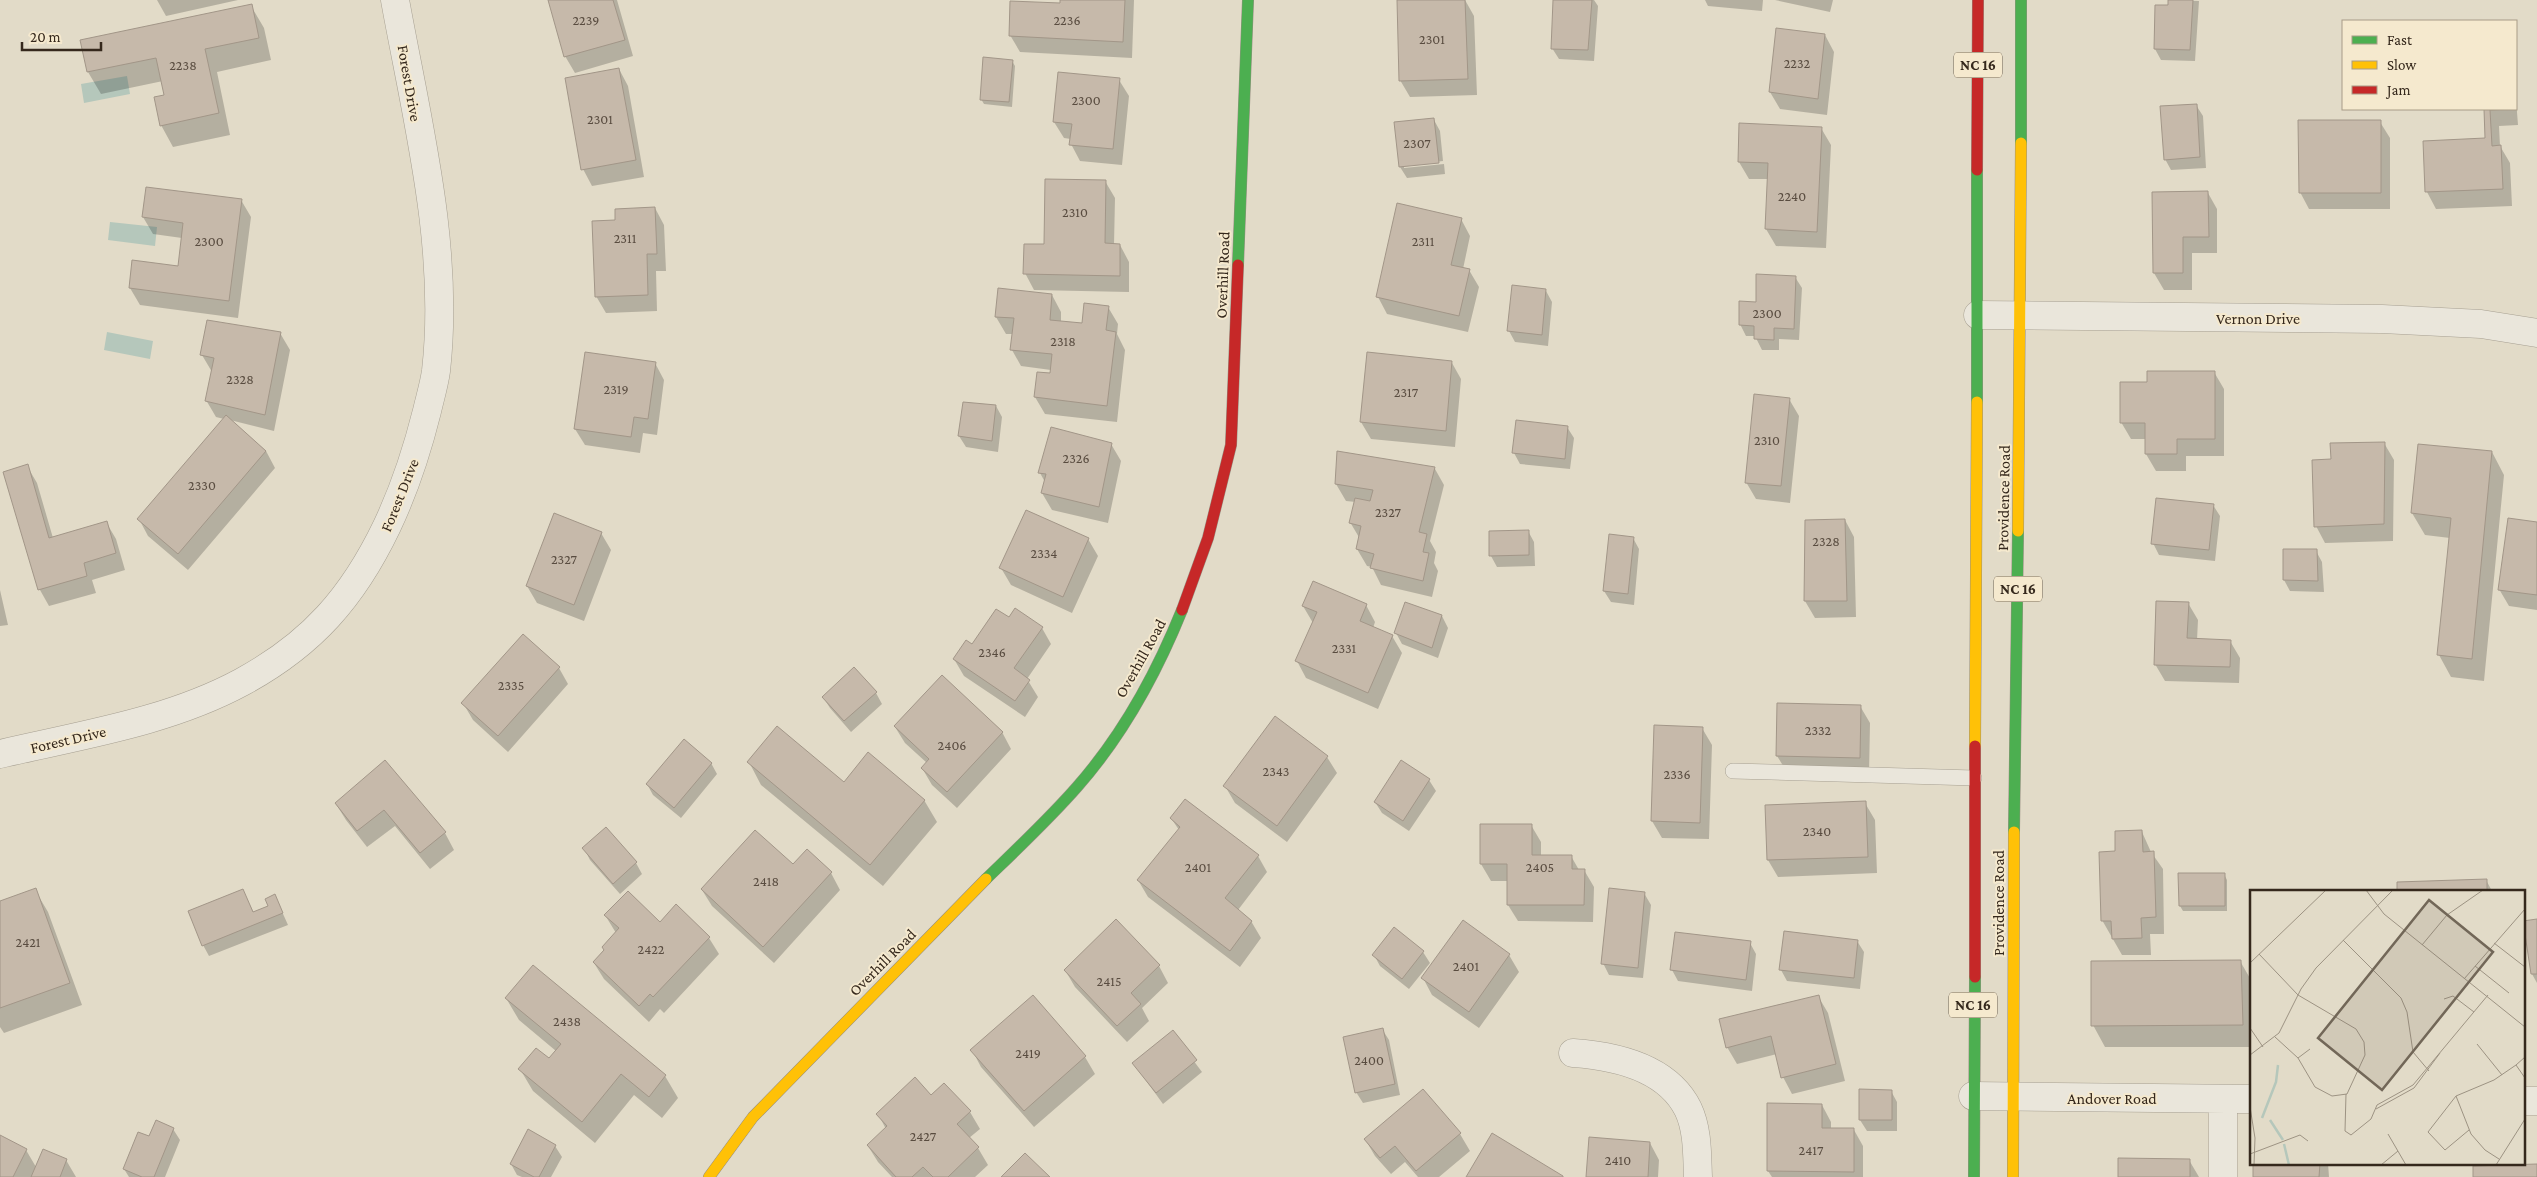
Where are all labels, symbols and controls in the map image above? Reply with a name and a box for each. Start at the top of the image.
house number: 2239 [573,12,599,28]
house number: 2236 [1053,12,1081,28]
scale bar [22,20,101,52]
legend [2342,20,2517,110]
text: 20 m [30,29,61,45]
house number: 2301 [1419,31,1445,47]
text: Fast [2387,32,2413,48]
street label: Forest Drive [394,44,425,123]
road number: NC 16 [1954,52,2002,78]
house number: 2232 [1784,55,1811,71]
house number: 2238 [169,57,197,73]
text: Slow [2387,57,2417,73]
text: Jam [2385,82,2410,99]
house number: 2300 [1071,92,1101,108]
house number: 2301 [587,111,613,127]
house number: 2307 [1403,135,1431,151]
house number: 2240 [1778,188,1806,204]
house number: 2310 [1062,204,1088,220]
house number: 2311 [614,230,637,246]
street label: Overhill Road [1212,231,1233,319]
house number: 2300 [194,233,224,249]
house number: 2311 [1412,233,1435,249]
house number: 2300 [1752,305,1782,321]
street label: Vernon Drive [2216,310,2300,327]
house number: 2318 [1050,333,1076,349]
house number: 2328 [226,371,254,387]
house number: 2319 [603,381,629,397]
house number: 2317 [1394,384,1419,400]
house number: 2310 [1754,432,1780,448]
street label: Providence Road [1994,444,2013,551]
house number: 2326 [1062,450,1090,466]
street label: Forest Drive [377,456,422,534]
house number: 2330 [188,477,216,493]
house number: 2327 [1375,504,1402,520]
house number: 2328 [1812,533,1840,549]
house number: 2334 [1030,545,1058,561]
house number: 2327 [551,551,578,567]
road number: NC 16 [1994,576,2042,602]
street label: Overhill Road [1112,615,1169,700]
house number: 2331 [1332,640,1357,656]
house number: 2346 [978,644,1006,660]
house number: 2335 [498,677,524,693]
house number: 2332 [1805,722,1832,738]
street label: Forest Drive [29,723,108,756]
house number: 2406 [938,737,966,753]
house number: 2343 [1263,763,1289,779]
house number: 2336 [1663,766,1691,782]
house number: 2340 [1803,823,1831,839]
street label: Providence Road [1990,849,2007,956]
house number: 2401 [1185,859,1212,875]
house number: 2405 [1526,859,1554,875]
house number: 2418 [753,873,779,889]
inset map [2250,890,2524,1164]
street label: Overhill Road [846,925,920,999]
house number: 2421 [15,934,41,950]
house number: 2422 [638,941,665,957]
house number: 2401 [1453,958,1480,974]
house number: 2415 [1096,973,1122,989]
road number: NC 16 [1949,992,1997,1018]
house number: 2438 [553,1013,581,1029]
house number: 2419 [1015,1045,1041,1061]
house number: 2400 [1354,1052,1384,1068]
street label: Andover Road [2067,1090,2157,1107]
house number: 2427 [910,1128,937,1144]
house number: 2417 [1799,1142,1824,1158]
house number: 2410 [1605,1152,1631,1168]

